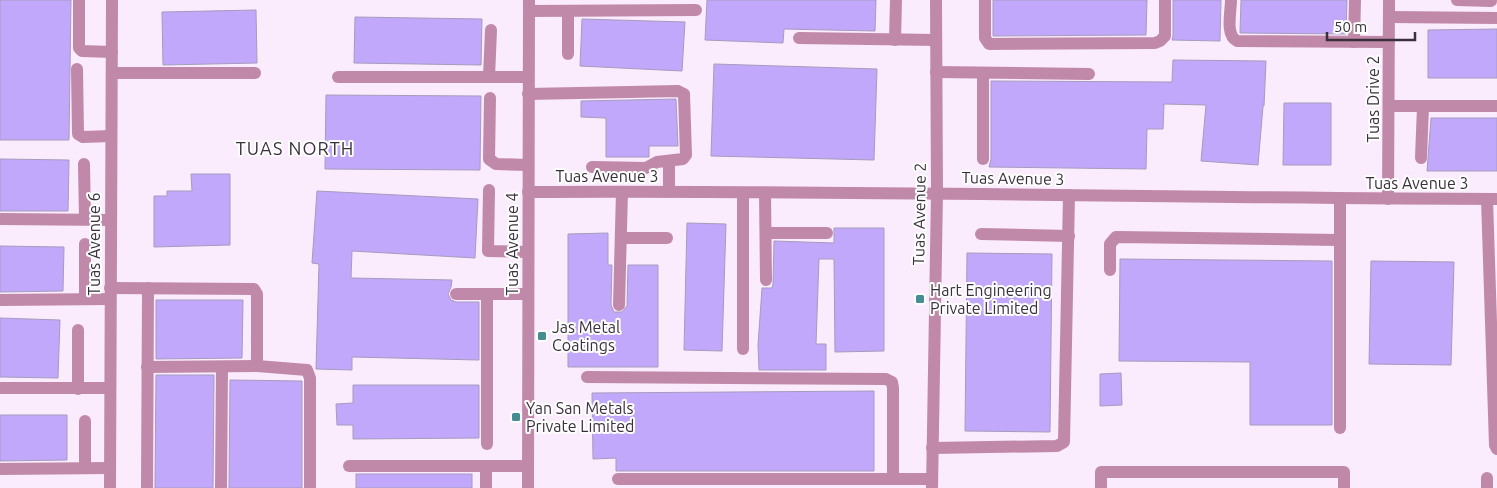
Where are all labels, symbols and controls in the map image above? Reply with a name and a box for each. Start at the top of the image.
scale bar [1327,10,1414,42]
text: 50 m [1334,18,1367,35]
street label: Tuas Drive 2 [1364,56,1382,142]
district label: TUAS NORTH [236,138,354,158]
street label: Tuas Avenue 2 [909,162,929,266]
street label: Tuas Avenue 3 [555,167,659,185]
street label: Tuas Avenue 3 [961,168,1065,188]
street label: Tuas Avenue 3 [1365,174,1469,192]
street label: Tuas Avenue 6 [85,192,103,296]
street label: Tuas Avenue 4 [503,192,521,296]
place label: Hart Engineering Private Limited [930,281,1052,317]
marker: Hart Engineering Private Limited [914,293,926,305]
place label: Jas Metal Coatings [552,318,620,354]
marker: Jas Metal Coatings [536,330,548,342]
place label: Yan San Metals Private Limited [526,399,634,435]
marker: Yan San Metals Private Limited [510,411,522,423]

